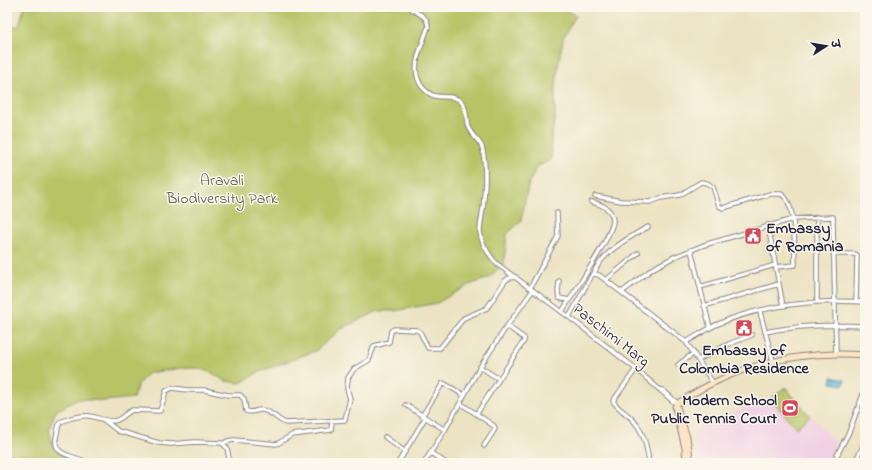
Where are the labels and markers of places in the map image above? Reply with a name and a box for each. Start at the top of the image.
place label: Embassy of Romania [766,217,844,259]
public building icon: Embassy of Romania [743,226,763,246]
public building icon: Embassy of Colombia Residence [734,318,754,338]
place label: Embassy of Colombia Residence [679,339,810,381]
place label: Modern School Public Tennis Court [651,389,778,431]
sports icon: Modern School Public Tennis Court [780,398,800,418]

